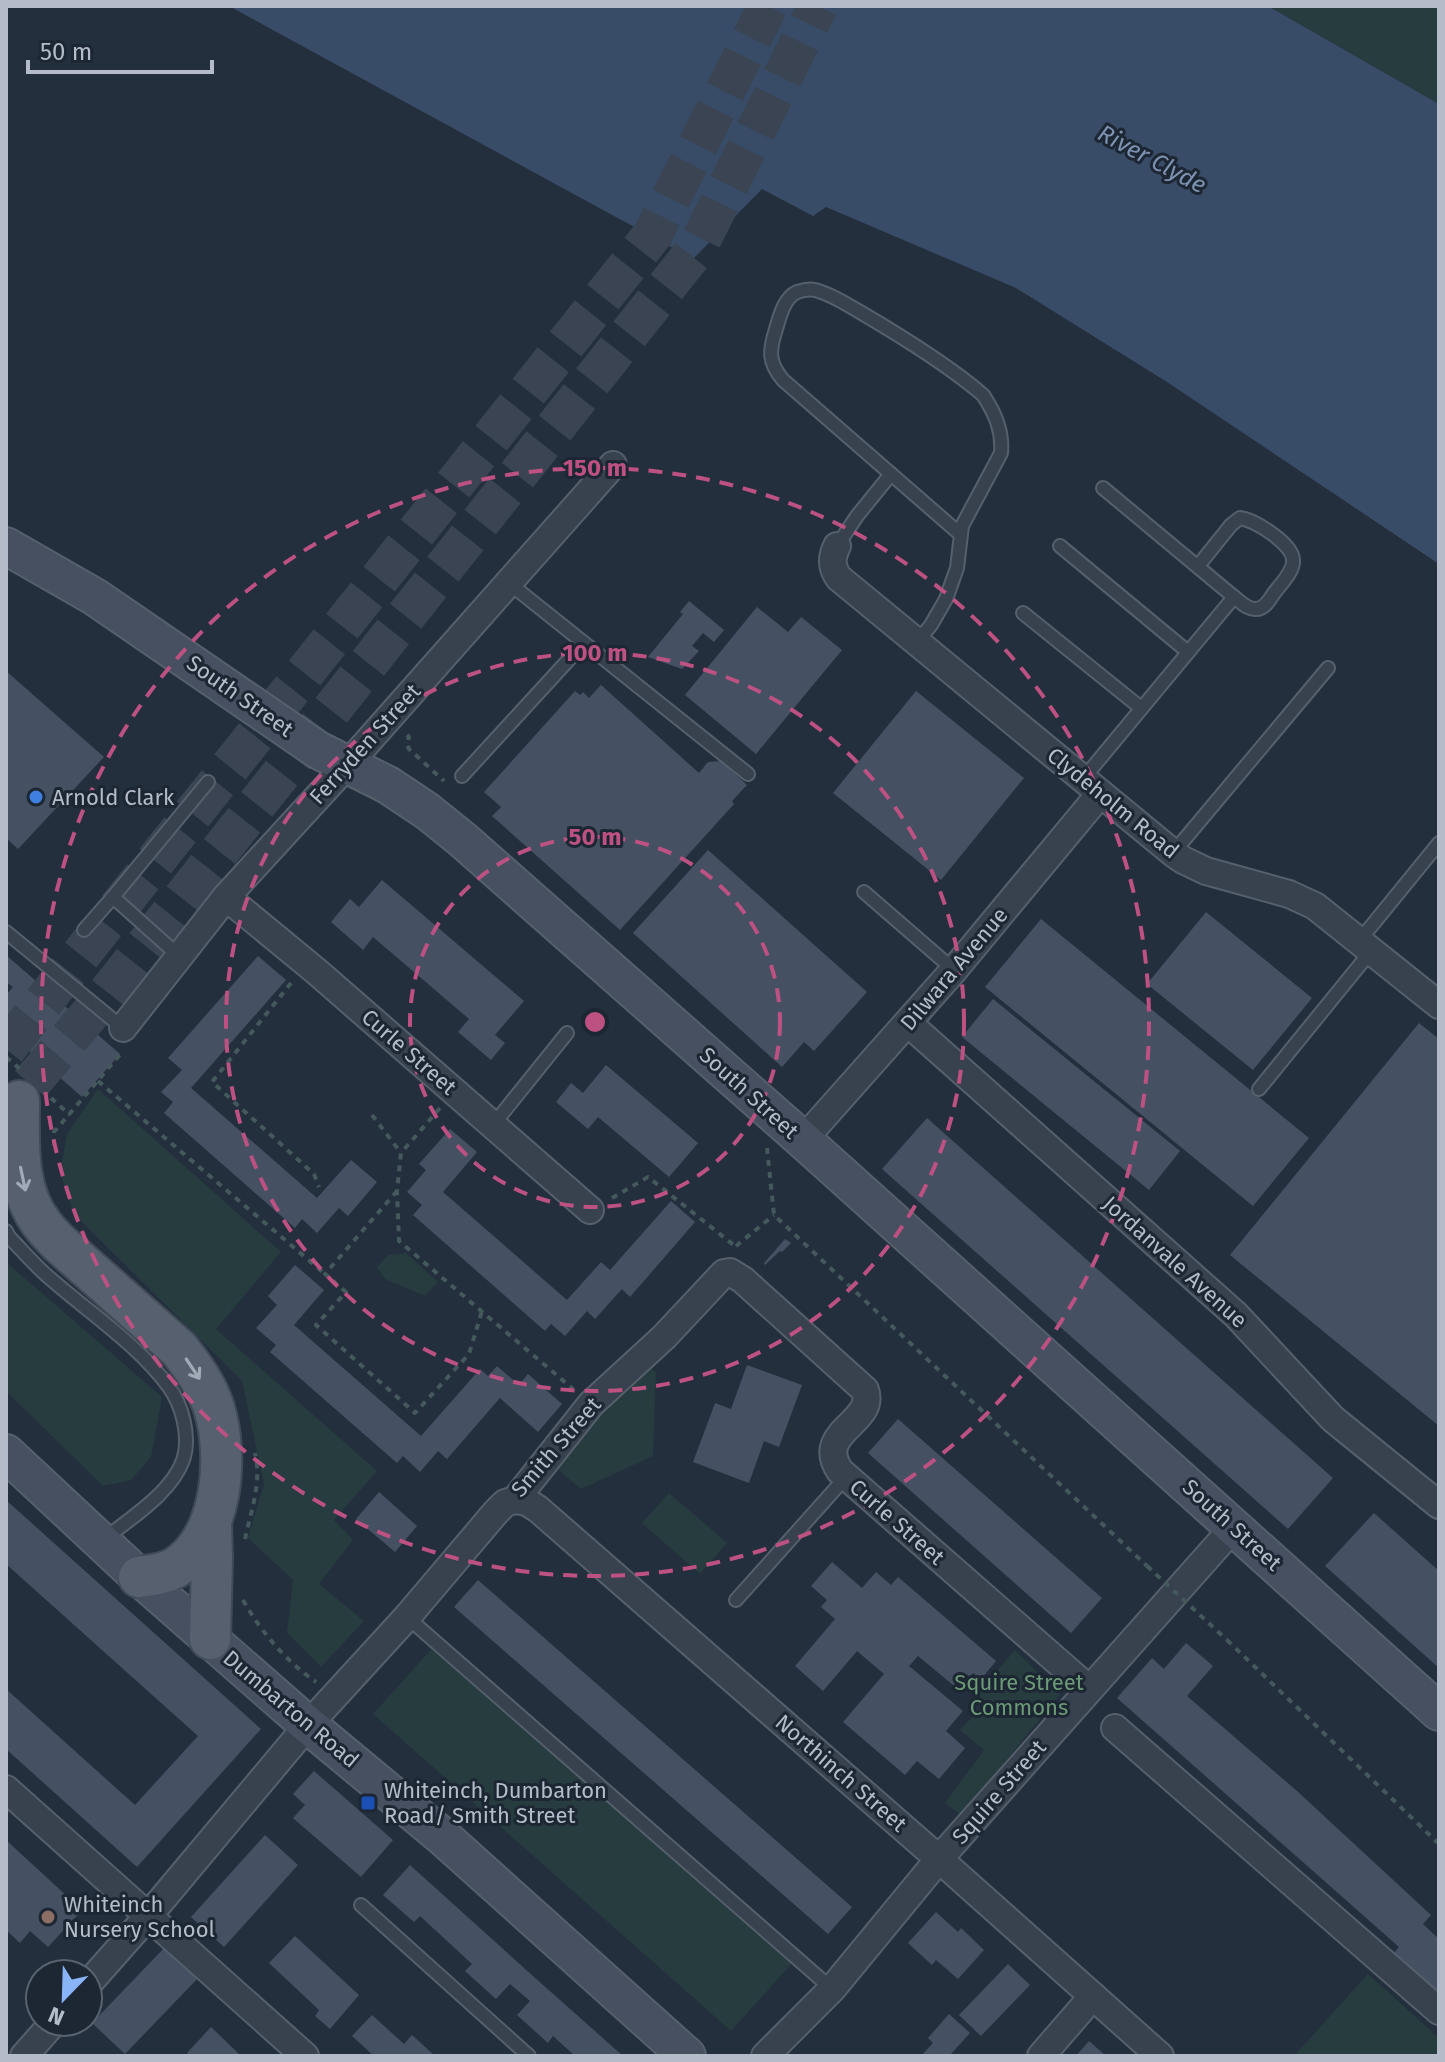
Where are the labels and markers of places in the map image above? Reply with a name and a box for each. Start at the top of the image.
place label: Arnold Clark [52,784,175,811]
marker: Arnold Clark [27,788,45,806]
centre of rings [581,1008,609,1036]
place label: Whiteinch, Dumbarton Road/ Smith Street [384,1777,607,1829]
marker: Whiteinch, Dumbarton Road/ Smith Street [359,1794,377,1812]
place label: Whiteinch Nursery School [64,1891,215,1943]
marker: Whiteinch Nursery School [39,1908,57,1926]

